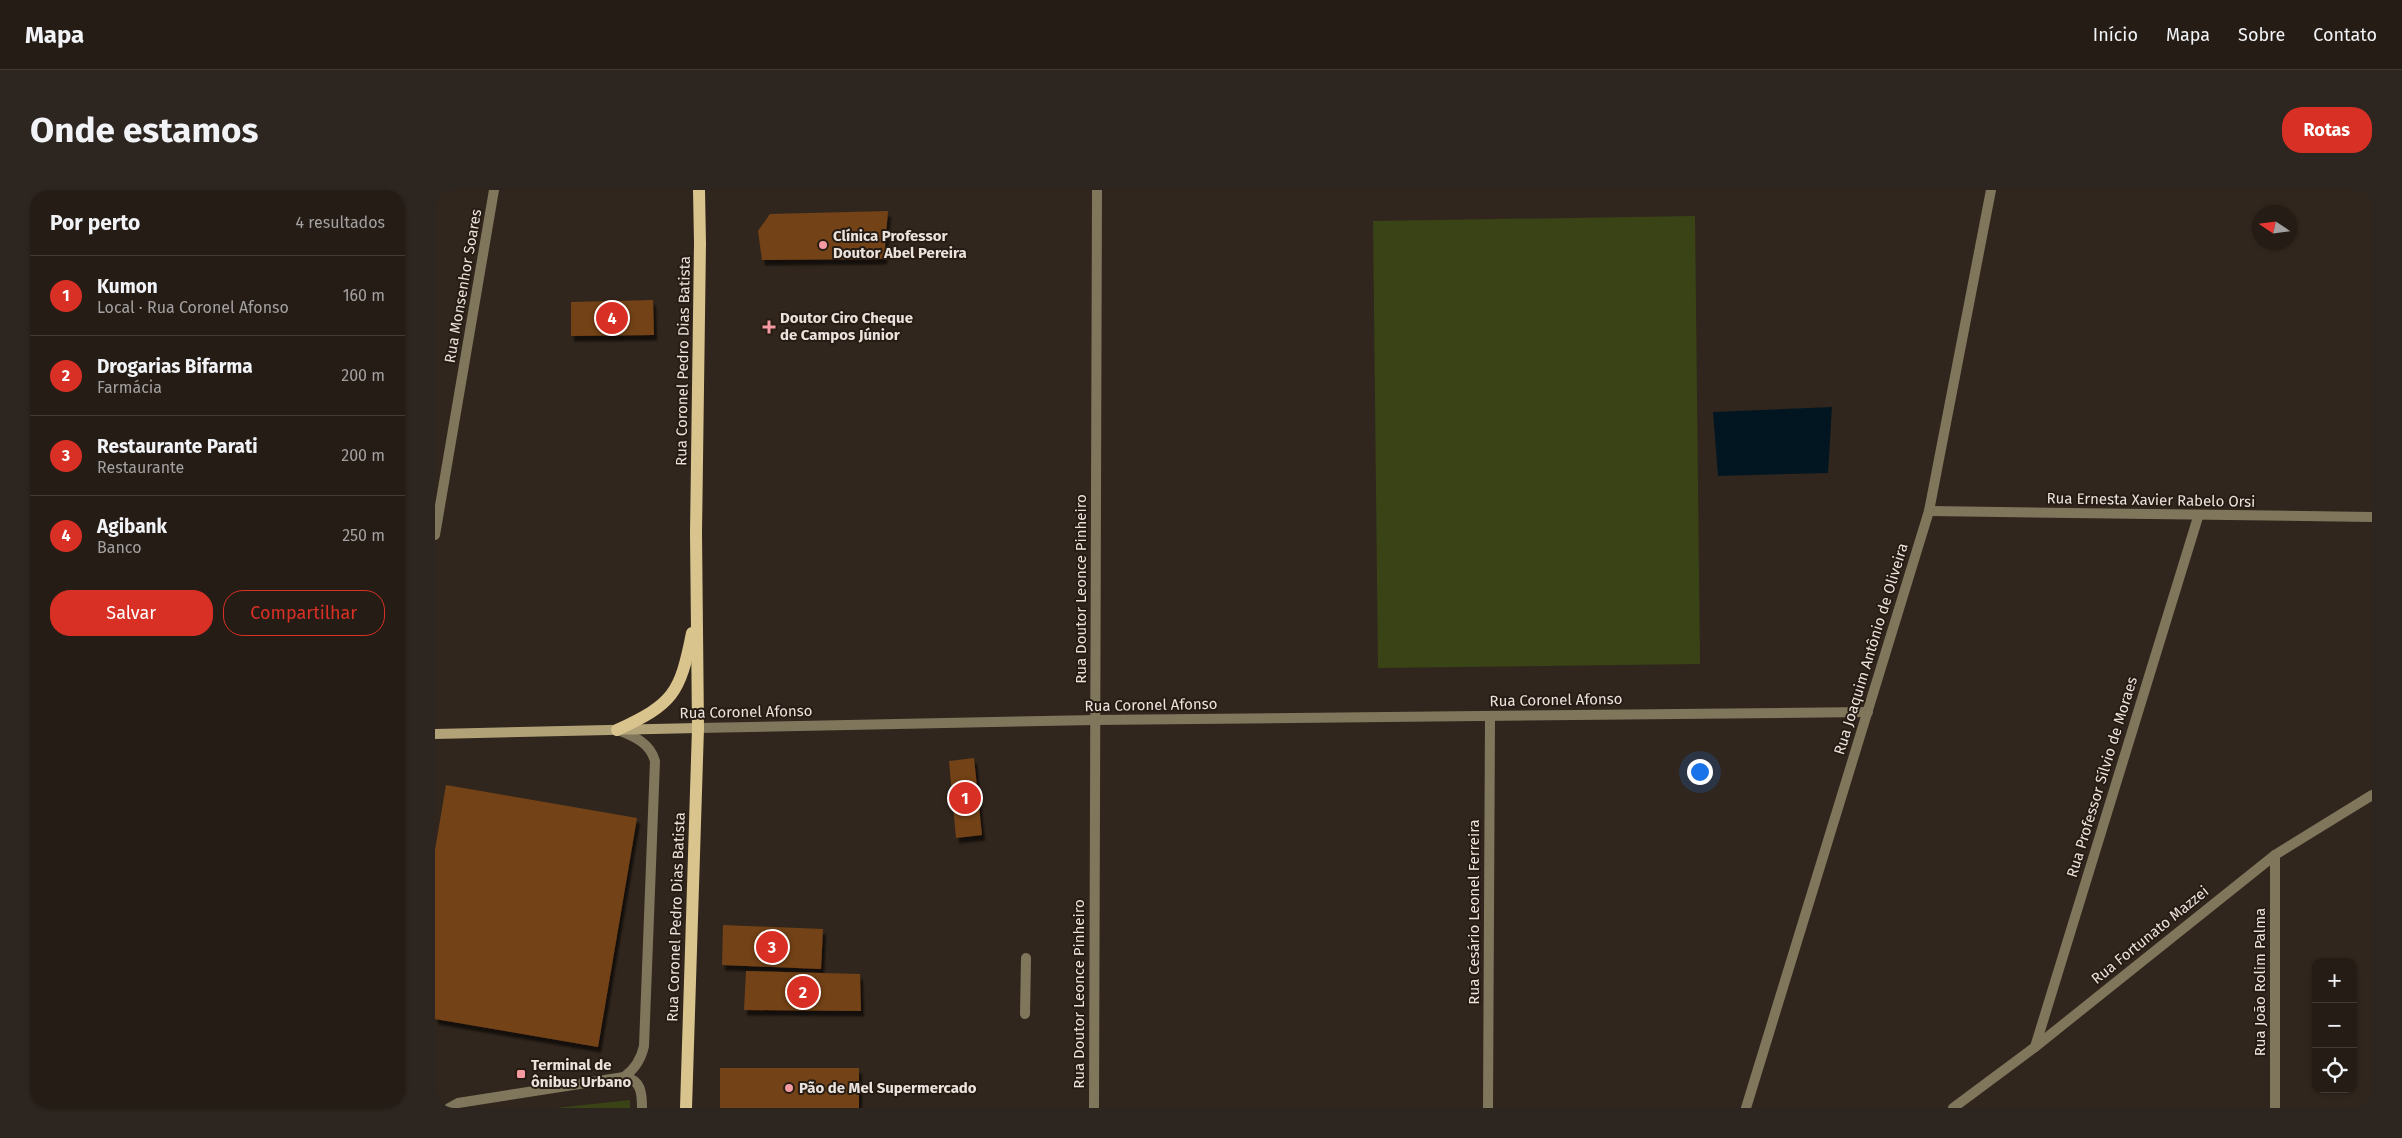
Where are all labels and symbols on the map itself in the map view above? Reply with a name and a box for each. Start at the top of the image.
north arrow [2252,205,2297,250]
street label: Rua Monsenhor Soares [441,208,485,364]
place label: Clínica Professor Doutor Abel Pereira [833,227,967,262]
marker: Clínica Professor Doutor Abel Pereira [817,239,829,251]
street label: Rua Coronel Pedro Dias Batista [672,256,694,466]
pin: 4 [596,299,628,337]
place label: Doutor Ciro Cheque de Campos Júnior [780,309,913,344]
marker: Doutor Ciro Cheque de Campos Júnior [762,320,776,334]
street label: Rua Ernesta Xavier Rabelo Orsi [2046,489,2256,511]
street label: Rua Doutor Leonce Pinheiro [1072,494,1090,684]
street label: Rua Joaquim Antônio de Oliveira [1830,541,1912,757]
street label: Rua Professor Sílvio de Moraes [2063,674,2141,880]
street label: Rua Coronel Afonso [1489,690,1623,710]
street label: Rua Coronel Afonso [1084,695,1218,715]
street label: Rua Coronel Afonso [679,702,813,722]
your location [1687,759,1713,785]
pin: 1 [949,779,981,817]
street label: Rua Coronel Pedro Dias Batista [663,812,689,1022]
street label: Rua Cesário Leonel Ferreira [1465,819,1483,1005]
street label: Rua Fortunato Mazzei [2088,882,2212,988]
street label: Rua Doutor Leonce Pinheiro [1070,899,1088,1089]
street label: Rua João Rolim Palma [2251,908,2269,1056]
pin: 3 [756,928,788,966]
pin: 2 [787,973,819,1011]
place label: Terminal de ônibus Urbano [531,1056,631,1091]
marker: Terminal de ônibus Urbano [515,1068,527,1080]
place label: Pão de Mel Supermercado [799,1079,977,1097]
marker: Pão de Mel Supermercado [783,1082,795,1094]

